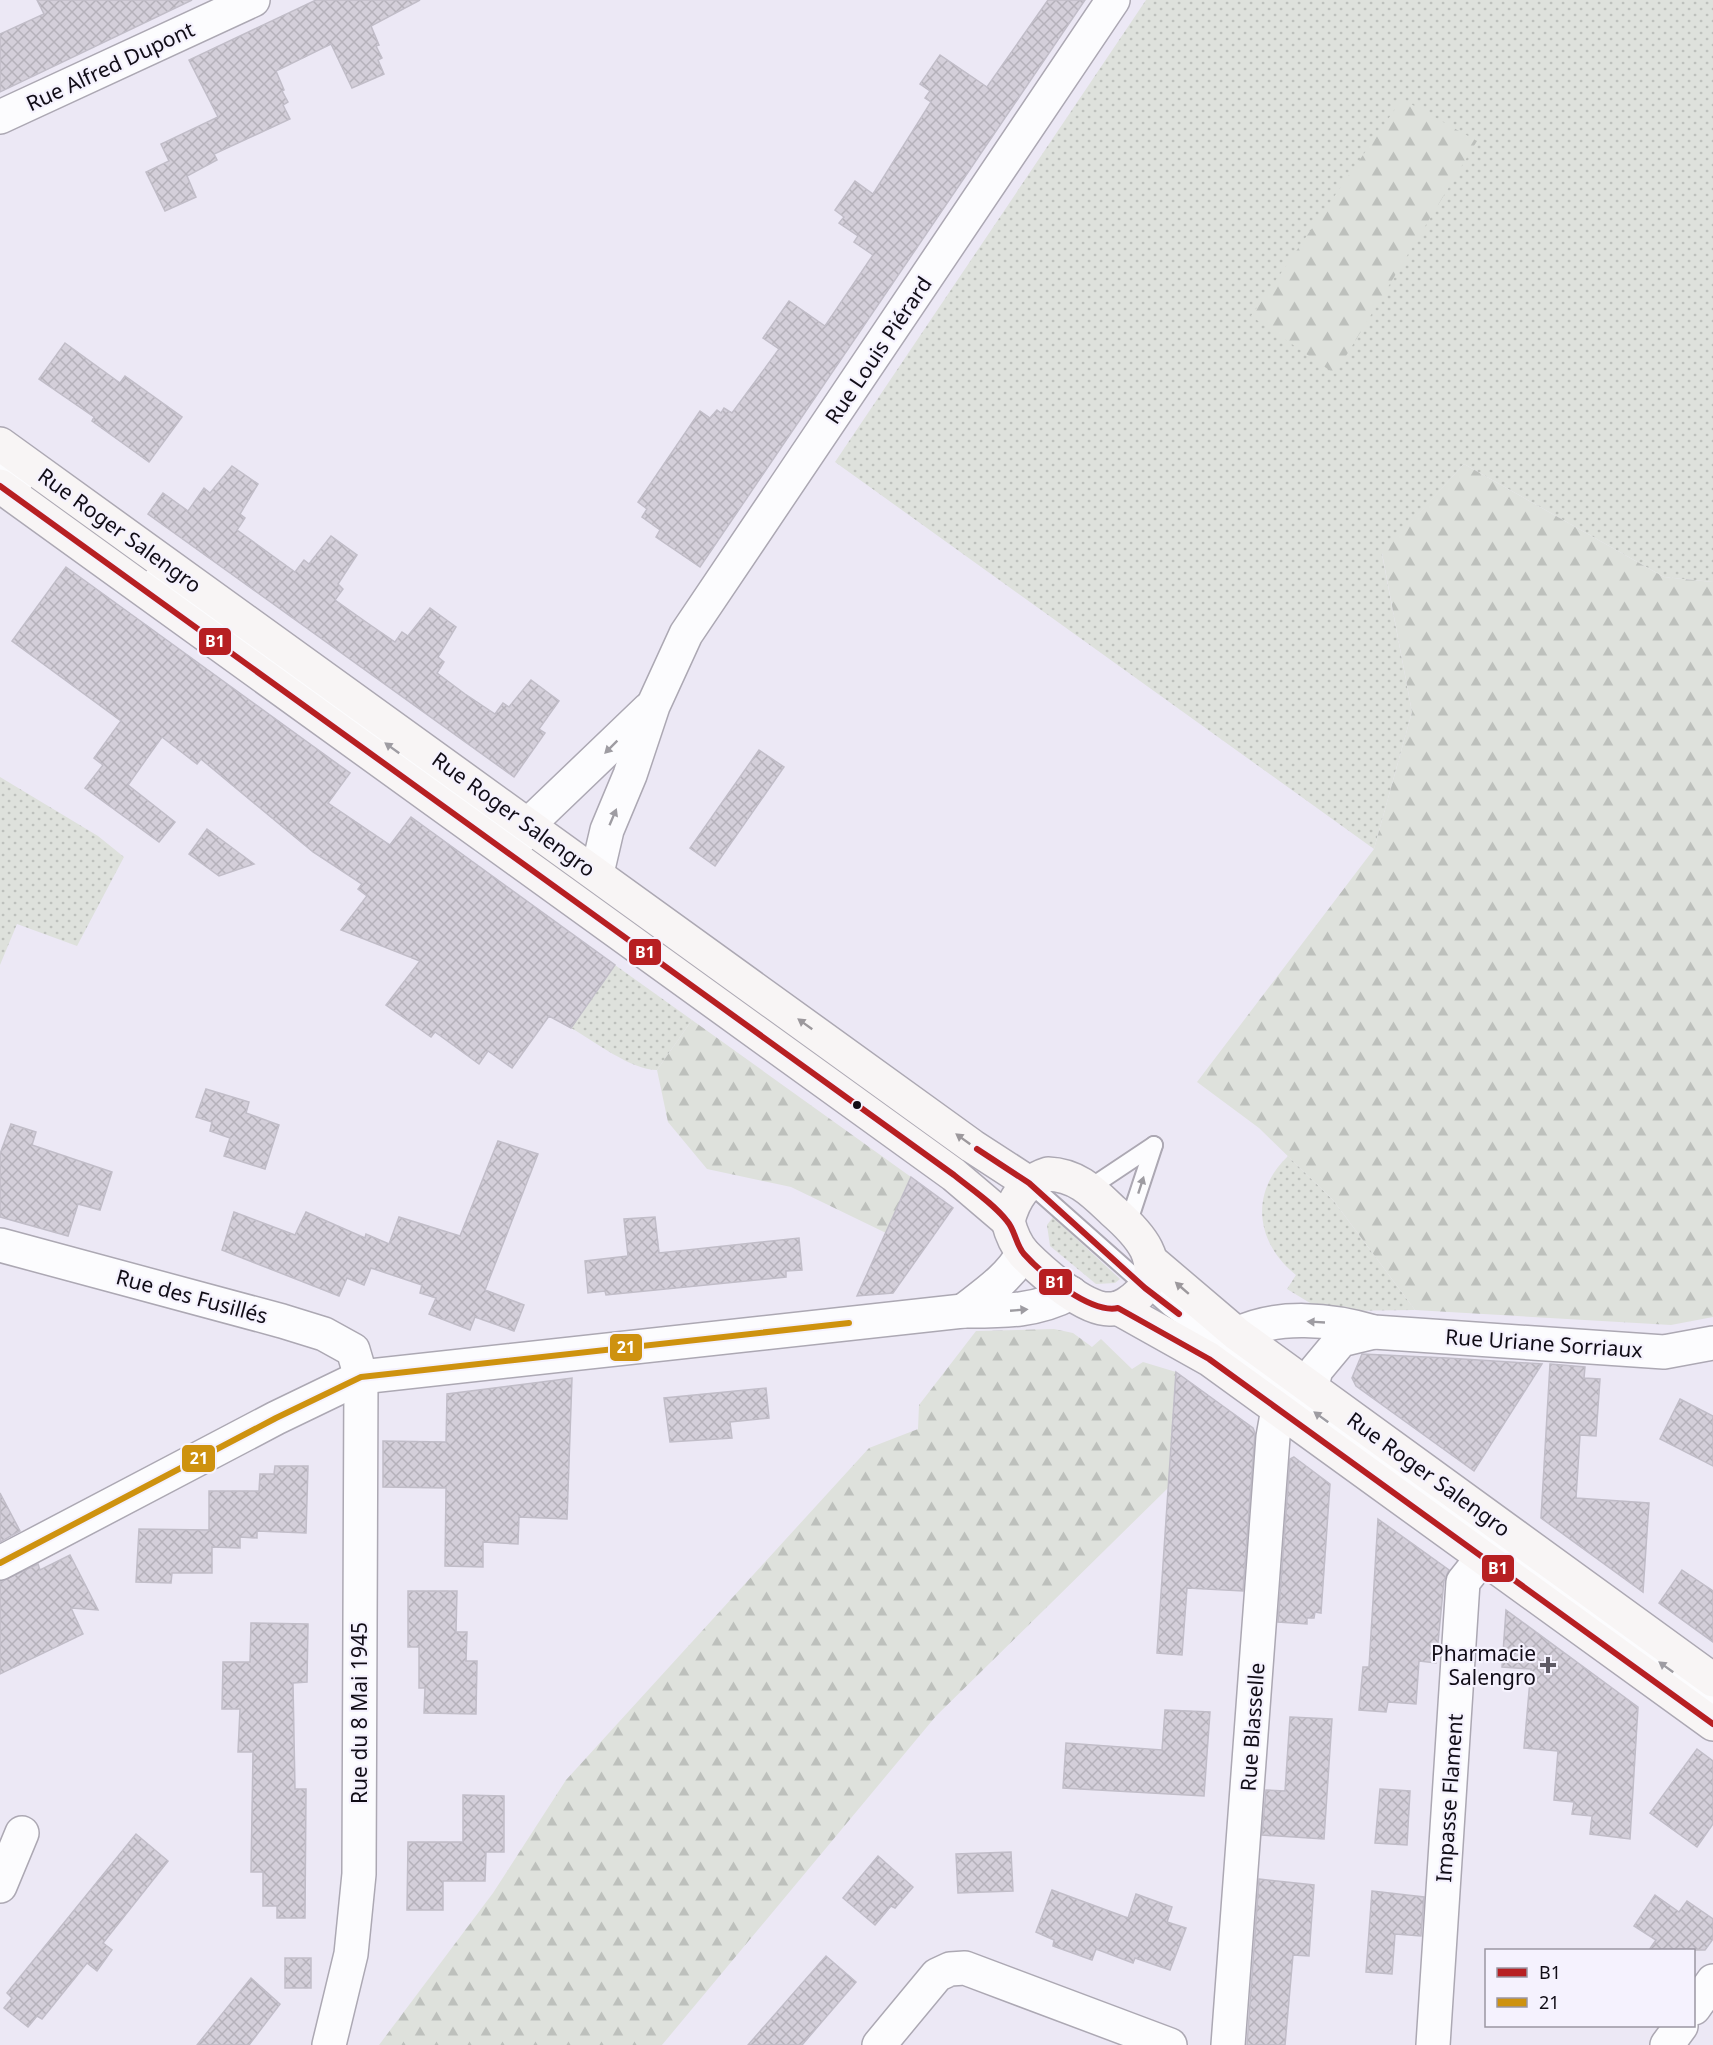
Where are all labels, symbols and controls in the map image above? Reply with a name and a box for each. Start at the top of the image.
street label: Rue Alfred Dupont [21,15,199,117]
street label: Rue Louis Piérard [818,271,938,429]
street label: Rue Roger Salengro [33,461,207,599]
line badge: B1 [198,627,232,656]
text: B1 [205,630,225,652]
one-way arrow [604,740,619,754]
one-way arrow [384,742,400,754]
street label: Rue Roger Salengro [427,745,601,883]
one-way arrow [609,808,618,826]
line badge: B1 [628,938,662,966]
text: B1 [635,941,655,963]
one-way arrow [798,1018,814,1030]
unlabelled marker [851,1099,863,1111]
one-way arrow [956,1133,972,1145]
one-way arrow [1137,1176,1146,1194]
street label: Rue des Fusillés [113,1262,271,1330]
line badge: B1 [1038,1268,1073,1296]
text: B1 [1045,1271,1065,1293]
one-way arrow [1175,1282,1190,1295]
one-way arrow [1009,1305,1028,1315]
one-way arrow [1307,1318,1326,1327]
street label: Rue Uriane Sorriaux [1444,1322,1644,1364]
line badge: 21 [609,1333,643,1362]
text: 21 [617,1336,635,1358]
street label: Rue Roger Salengro [1342,1405,1516,1543]
one-way arrow [1313,1411,1329,1423]
line badge: 21 [181,1444,216,1473]
text: 21 [190,1447,208,1469]
line badge: B1 [1481,1554,1515,1583]
text: B1 [1488,1557,1508,1579]
street label: Rue du 8 Mai 1945 [345,1622,373,1804]
place label: Pharmacie Salengro [1431,1639,1536,1691]
marker: Pharmacie Salengro [1541,1658,1555,1672]
one-way arrow [1658,1661,1674,1673]
street label: Rue Blasselle [1234,1662,1270,1792]
street label: Impasse Flament [1429,1712,1469,1883]
legend [1485,1949,1695,2027]
text: B1 [1539,1960,1561,1984]
text: 21 [1539,1990,1560,2014]

